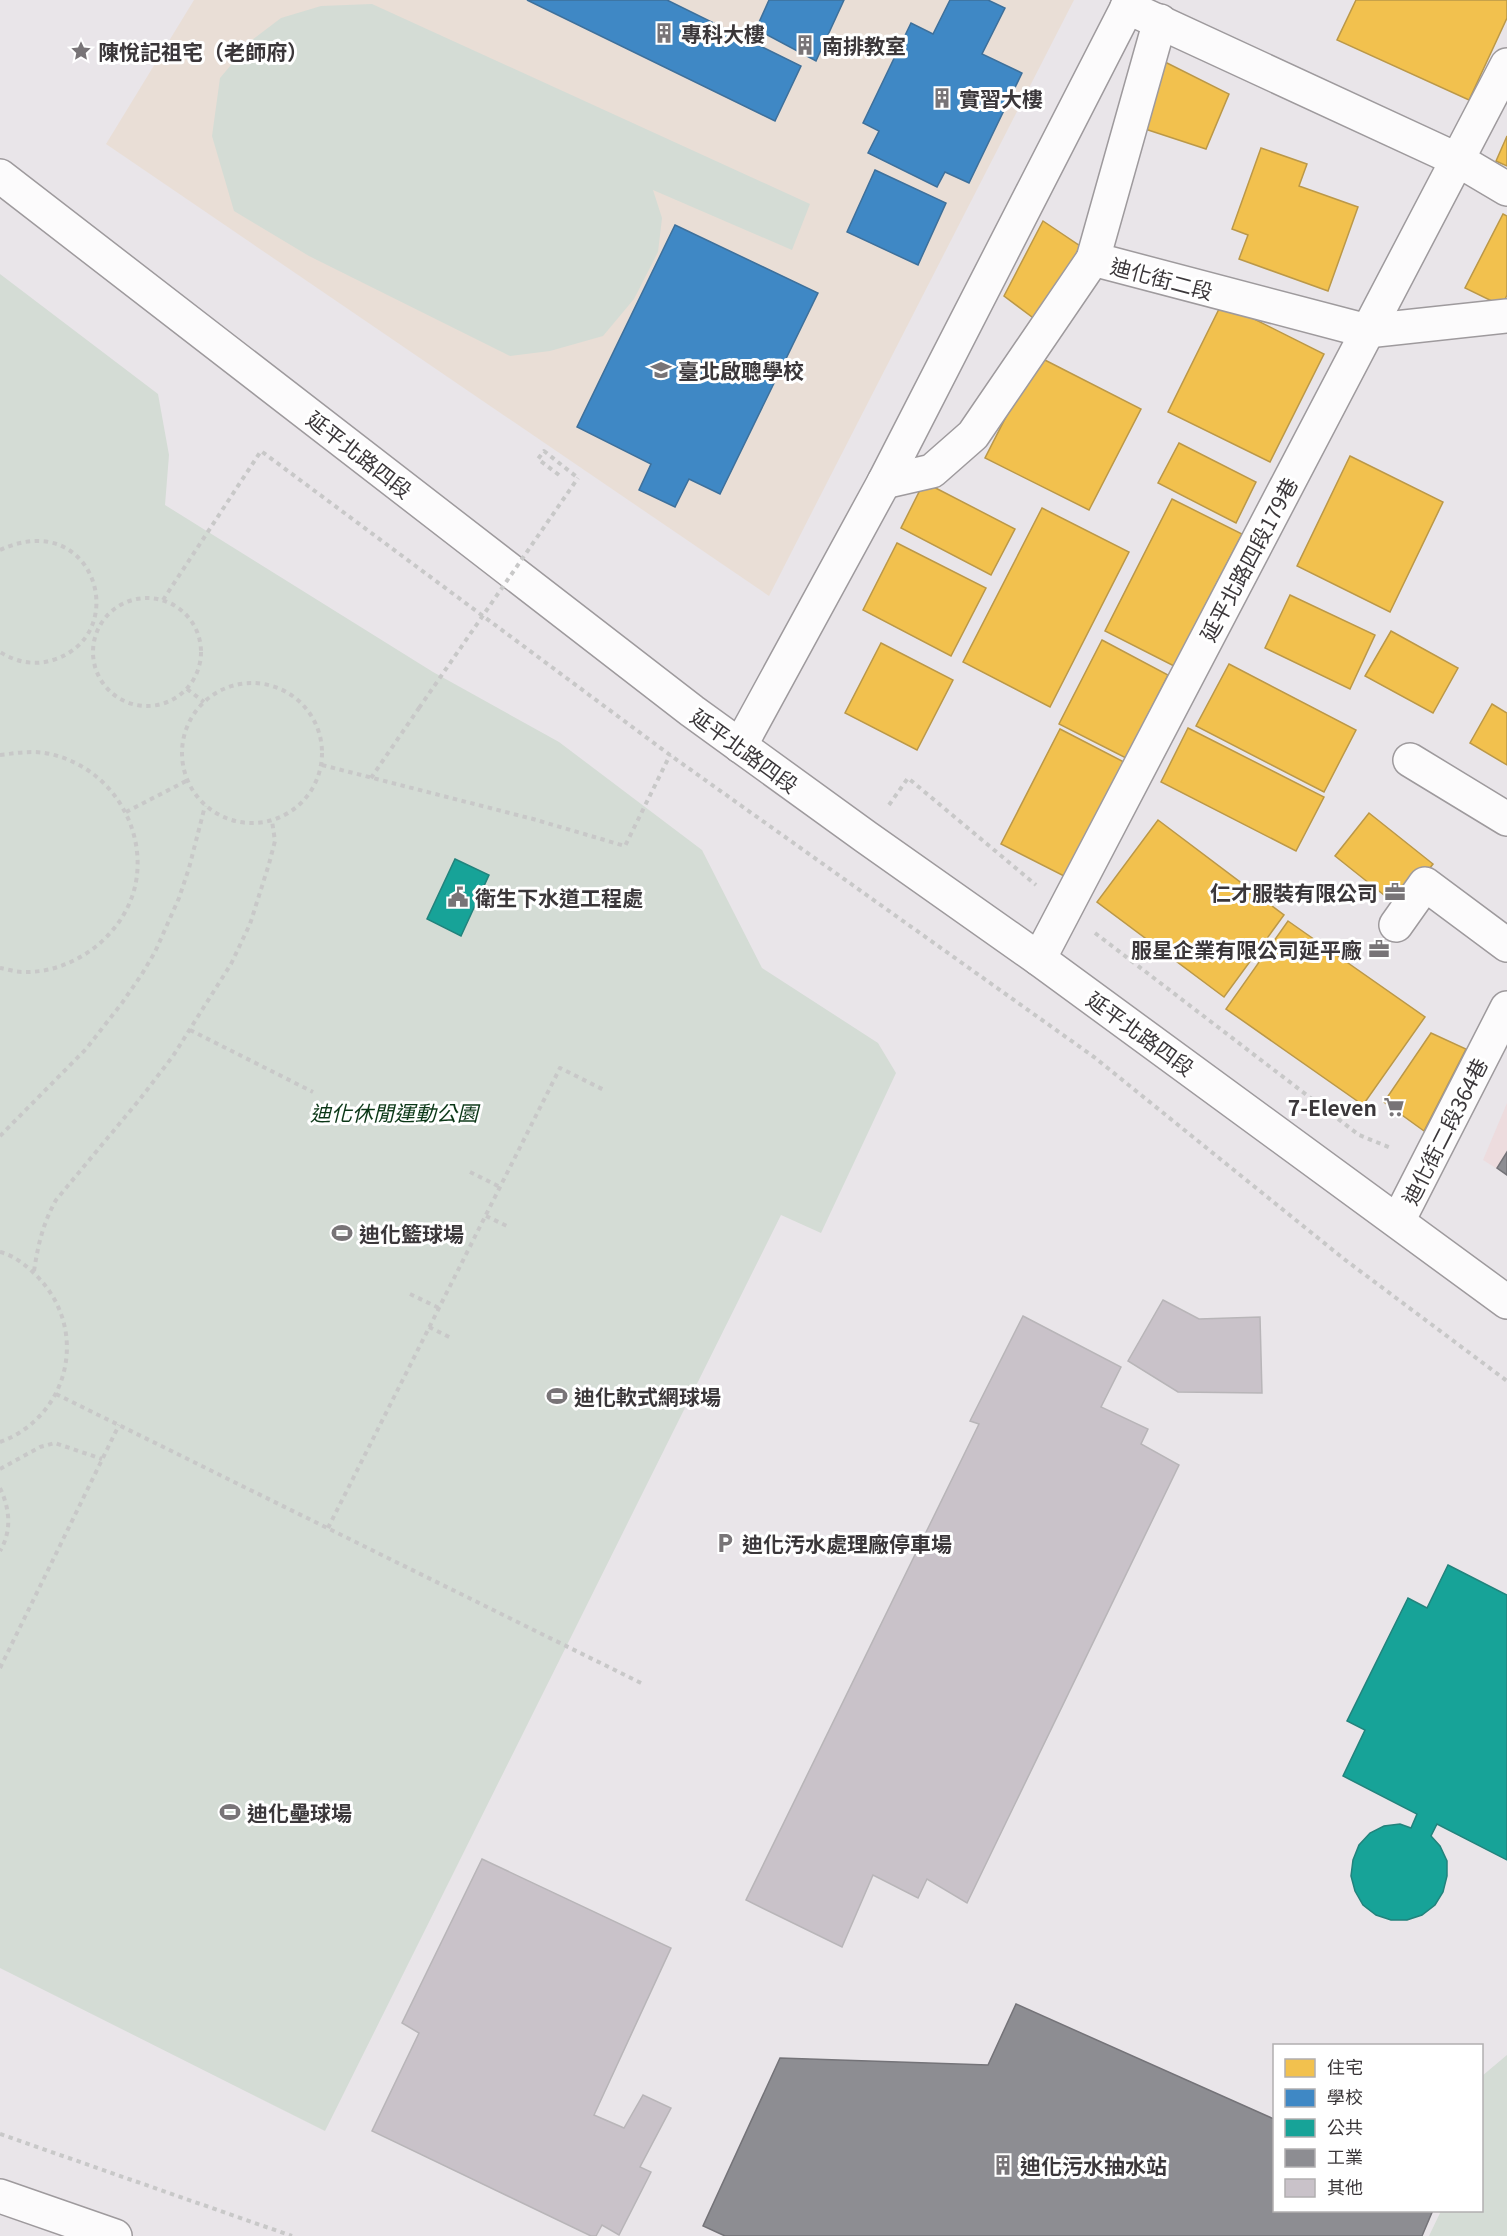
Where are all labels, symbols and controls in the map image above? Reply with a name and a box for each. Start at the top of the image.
place label: 專科大樓 [681,18,765,48]
building icon: 專科大樓 [652,21,676,45]
place label: 南排教室 [822,30,906,60]
building icon: 南排教室 [793,33,817,57]
place label: 陳悅記祖宅（老師府） [98,36,308,66]
place icon: 陳悅記祖宅（老師府） [69,39,93,63]
place label: 實習大樓 [959,83,1043,113]
building icon: 實習大樓 [930,86,954,110]
street label: 迪化街二段 [1107,250,1217,306]
place label: 臺北啟聰學校 [678,355,804,385]
school or university icon: 臺北啟聰學校 [649,358,673,382]
street label: 延平北路四段 [301,403,419,505]
street label: 延平北路四段179巷 [1192,472,1304,646]
street label: 延平北路四段 [685,701,805,799]
place label: 仁才服裝有限公司 [1210,877,1378,907]
office icon: 仁才服裝有限公司 [1383,880,1407,904]
place label: 衛生下水道工程處 [475,882,643,912]
public building icon: 衛生下水道工程處 [446,885,470,909]
place label: 服星企業有限公司延平廠 [1131,934,1362,964]
office icon: 服星企業有限公司延平廠 [1367,937,1391,961]
street label: 延平北路四段 [1081,984,1201,1082]
street label: 迪化街二段364巷 [1394,1052,1494,1210]
place label: 7-Eleven [1288,1092,1377,1122]
supermarket icon: 7-Eleven [1382,1095,1406,1119]
park label: 迪化休閒運動公園 [310,1097,481,1127]
place label: 迪化籃球場 [359,1218,464,1248]
sports icon: 迪化籃球場 [330,1221,354,1245]
place label: 迪化軟式網球場 [574,1381,721,1411]
sports icon: 迪化軟式網球場 [545,1384,569,1408]
place label: 迪化汚水處理廠停車場 [742,1528,952,1558]
parking icon: 迪化汚水處理廠停車場 [713,1531,737,1555]
place label: 迪化壘球場 [247,1797,352,1827]
sports icon: 迪化壘球場 [218,1800,242,1824]
legend [1273,2044,1483,2212]
text: 住宅 [1327,2053,1363,2079]
text: 學校 [1327,2083,1363,2109]
text: 公共 [1327,2113,1363,2139]
text: 工業 [1327,2143,1363,2169]
place label: 迪化污水抽水站 [1020,2150,1167,2180]
building icon: 迪化污水抽水站 [991,2153,1015,2177]
text: 其他 [1327,2173,1363,2199]

